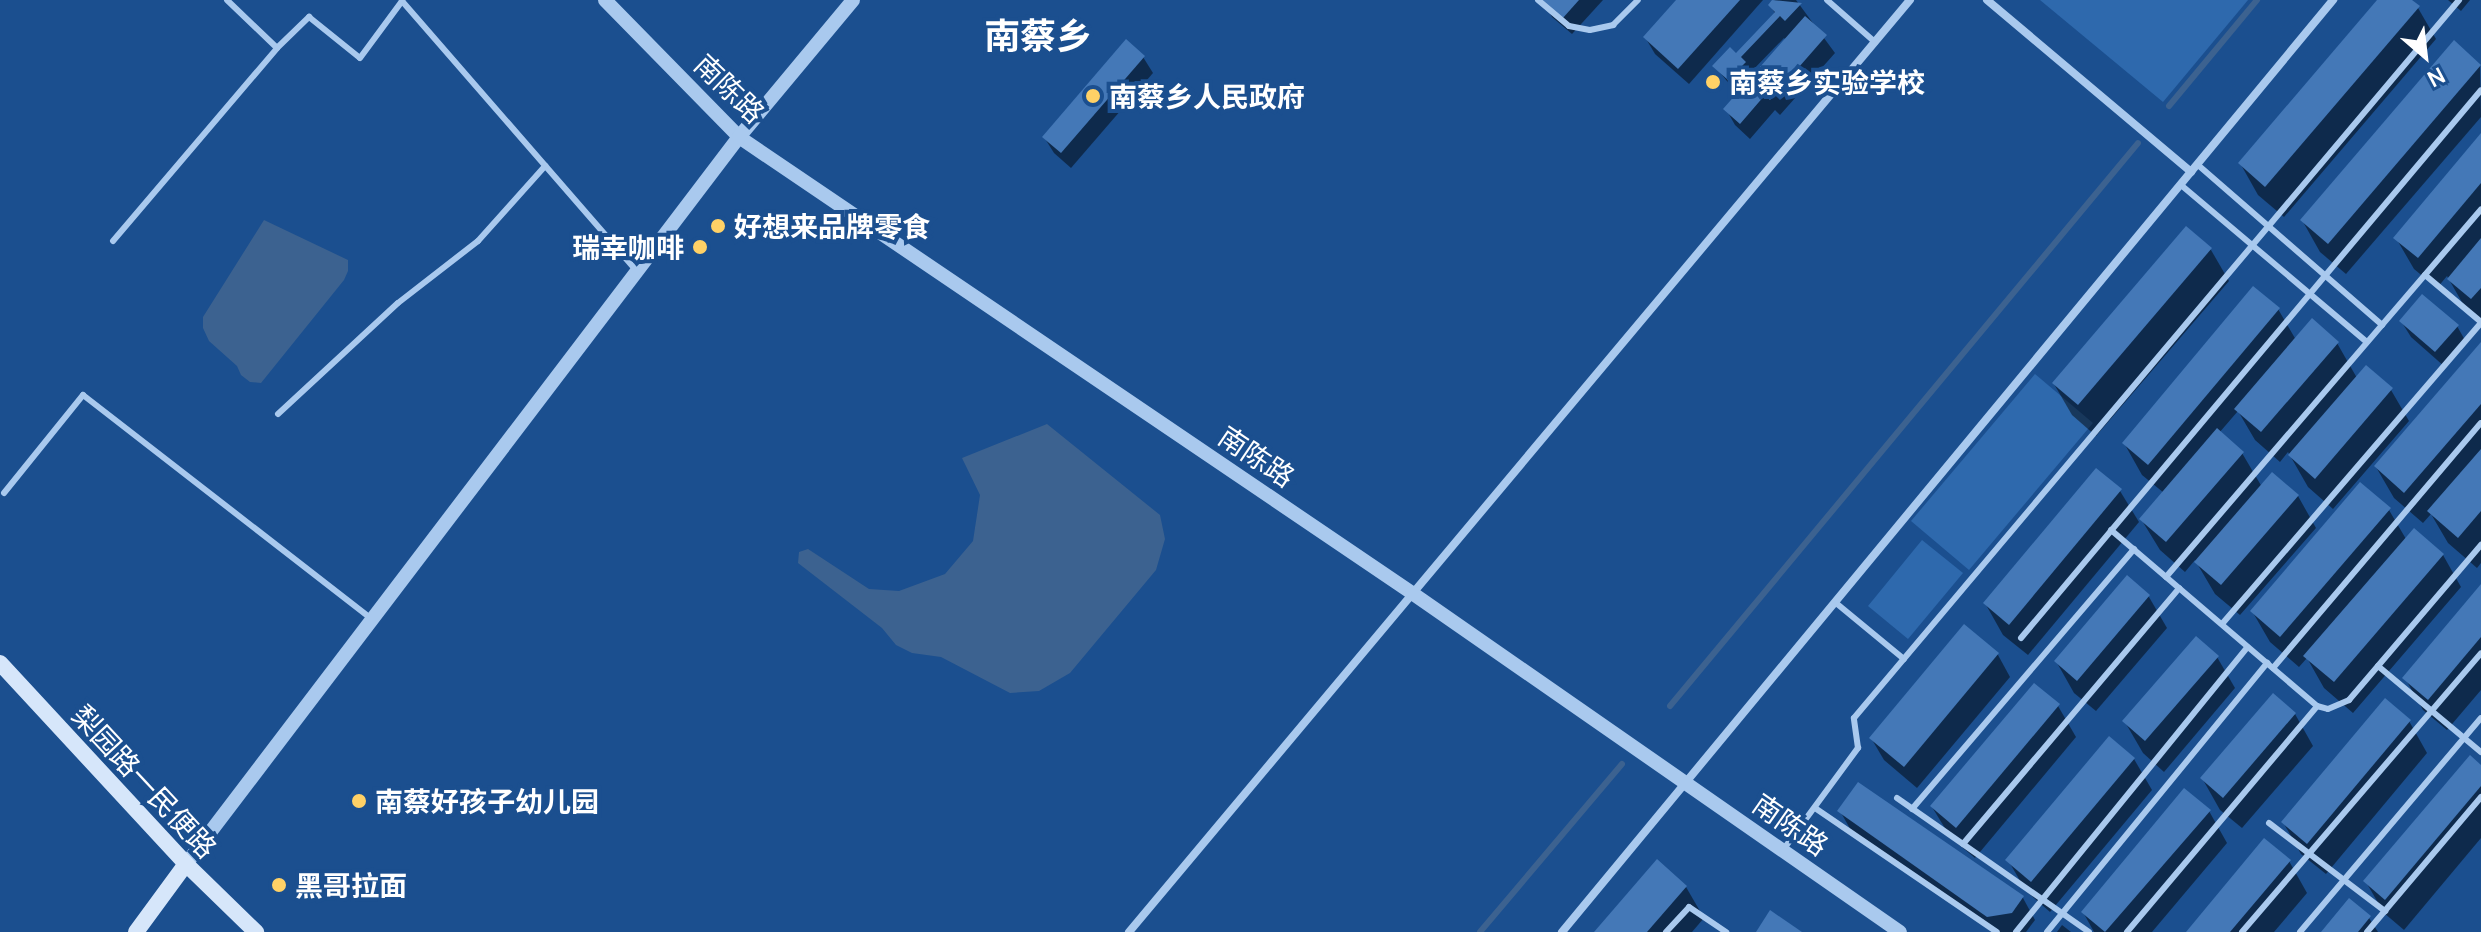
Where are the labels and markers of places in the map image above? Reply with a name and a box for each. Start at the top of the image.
place label: 南蔡乡实验学校 [1729,65,1925,99]
marker: 南蔡乡实验学校 [1704,73,1722,91]
place label: 南蔡乡人民政府 [1109,79,1305,113]
marker: 南蔡乡人民政府 [1084,87,1102,105]
place label: 好想来品牌零食 [734,209,930,243]
marker: 好想来品牌零食 [709,217,727,235]
place label: 瑞幸咖啡 [572,230,684,264]
marker: 瑞幸咖啡 [691,238,709,256]
place label: 南蔡好孩子幼儿园 [375,784,599,818]
marker: 南蔡好孩子幼儿园 [350,792,368,810]
place label: 黑哥拉面 [295,868,407,902]
marker: 黑哥拉面 [270,876,288,894]

